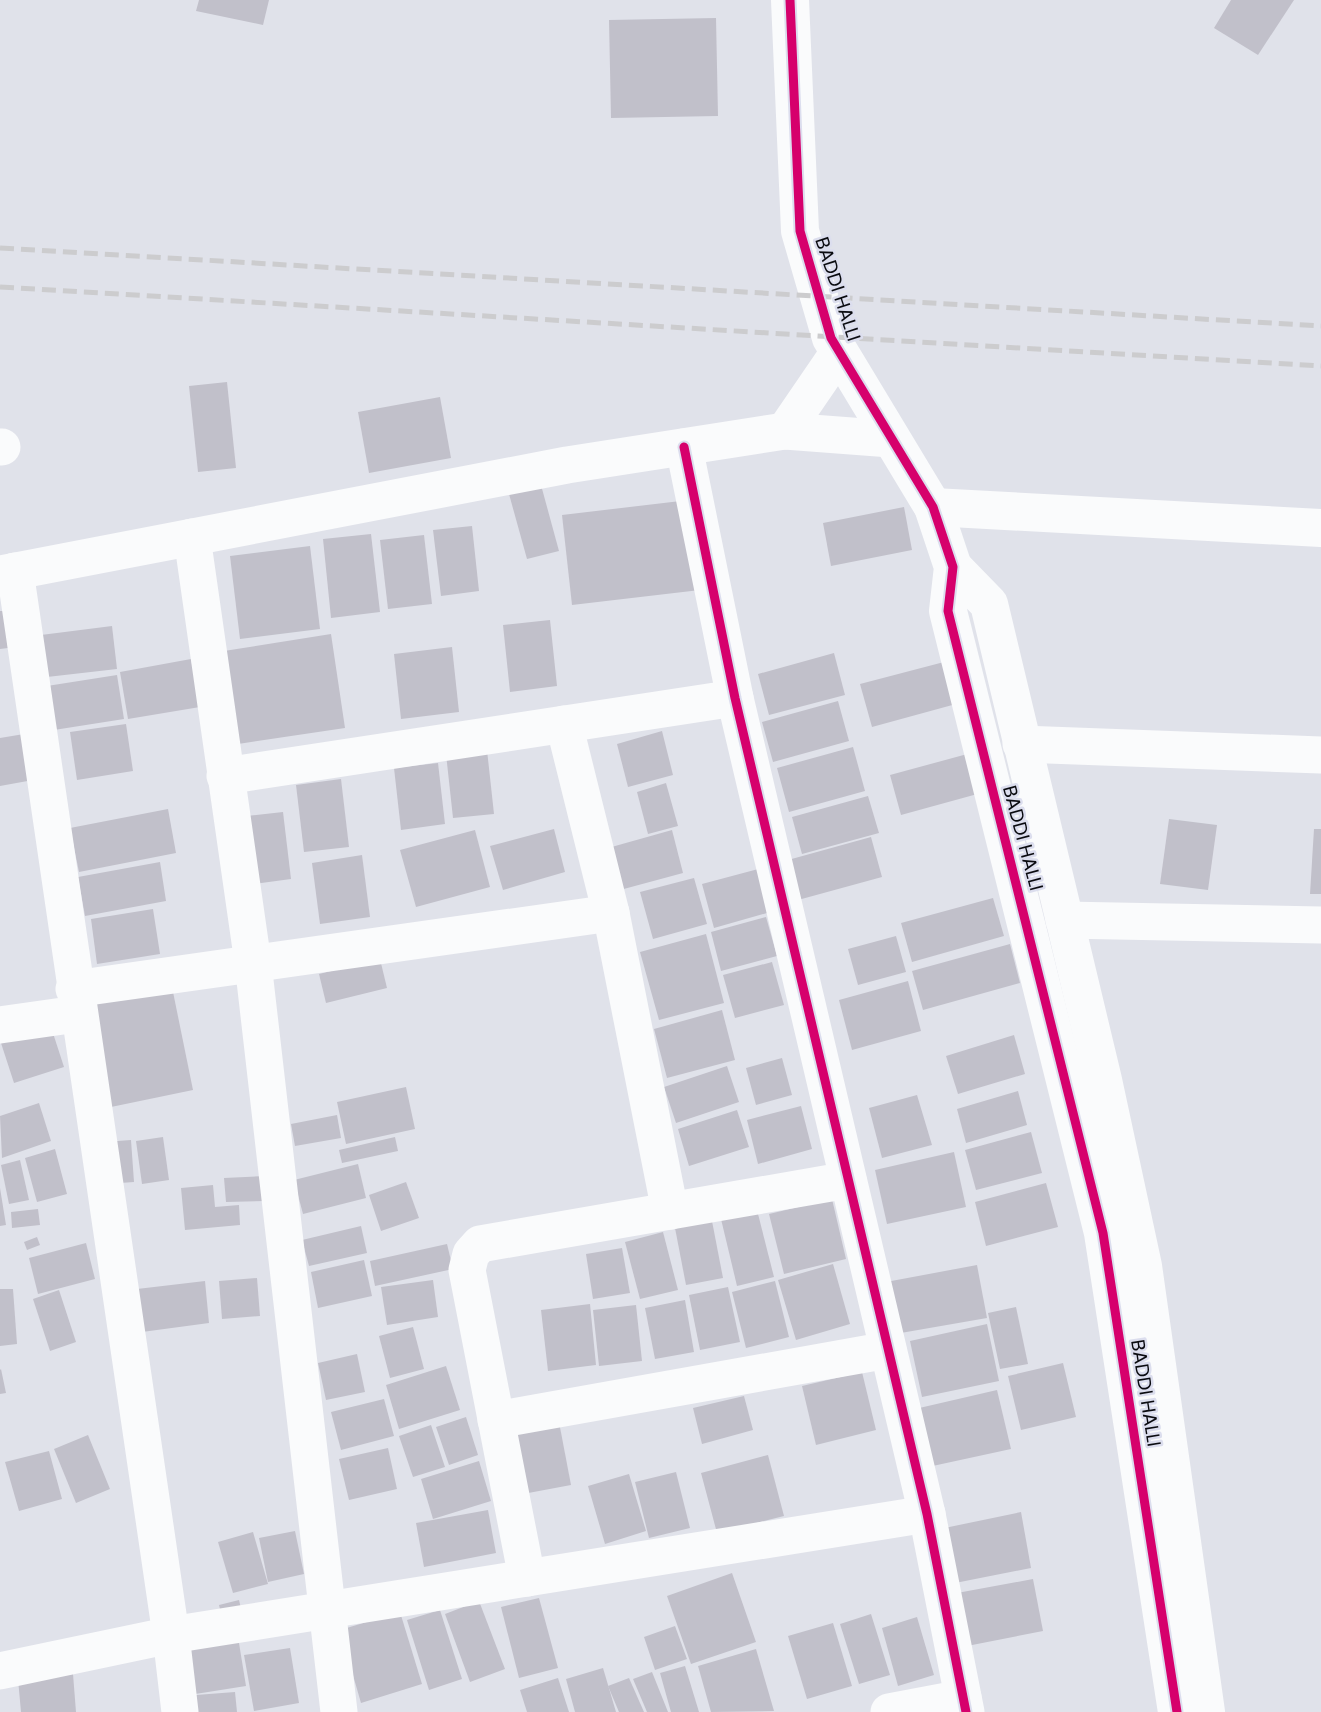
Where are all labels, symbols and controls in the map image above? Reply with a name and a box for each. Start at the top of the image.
street label: BADDI HALLI [808,233,868,345]
street label: BADDI HALLI [996,782,1050,894]
street label: BADDI HALLI [1124,1337,1168,1449]

